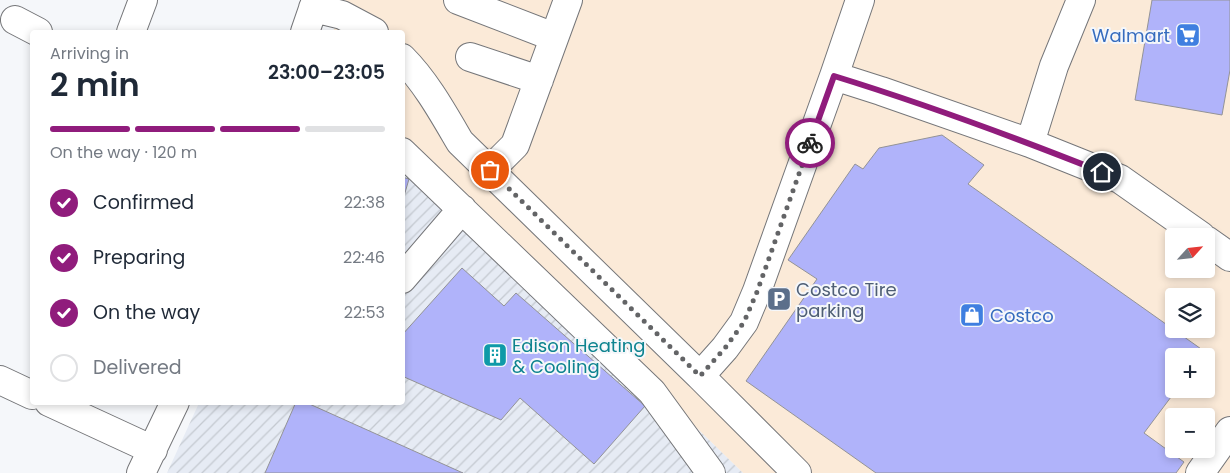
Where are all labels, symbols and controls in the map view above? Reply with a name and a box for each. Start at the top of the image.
supermarket icon: Walmart [1175,22,1201,48]
place label: Walmart [1092,23,1170,48]
text: Arriving in [50,42,129,65]
text: 23:00–23:05 [268,59,385,86]
text: 2 min [50,62,140,107]
courier [785,118,835,168]
icon: bike [796,129,824,157]
text: On the way · 120 m [50,141,197,164]
pin [469,149,511,191]
pin [1081,151,1123,193]
icon: bag [476,156,504,184]
icon: home [1088,158,1116,186]
icon: check [50,189,78,217]
text: Confirmed [93,189,194,216]
text: 22:38 [344,191,385,214]
north arrow [1165,228,1215,278]
map controls [1165,228,1215,458]
icon: check [50,244,78,272]
text: Preparing [93,244,185,271]
text: 22:46 [343,246,385,269]
place label: Costco Tire parking [796,277,897,323]
parking icon: Costco Tire parking [766,286,792,312]
button: layers [1165,288,1215,338]
icon: check [50,299,78,327]
text: On the way [93,299,200,326]
text: 22:53 [344,301,385,324]
shop icon: Costco [959,302,985,328]
place label: Costco [990,303,1054,328]
place label: Edison Heating & Cooling [512,333,646,379]
building icon: Edison Heating & Cooling [482,342,508,368]
button: + [1165,348,1215,398]
text: Delivered [93,354,182,381]
button: − [1165,408,1215,458]

